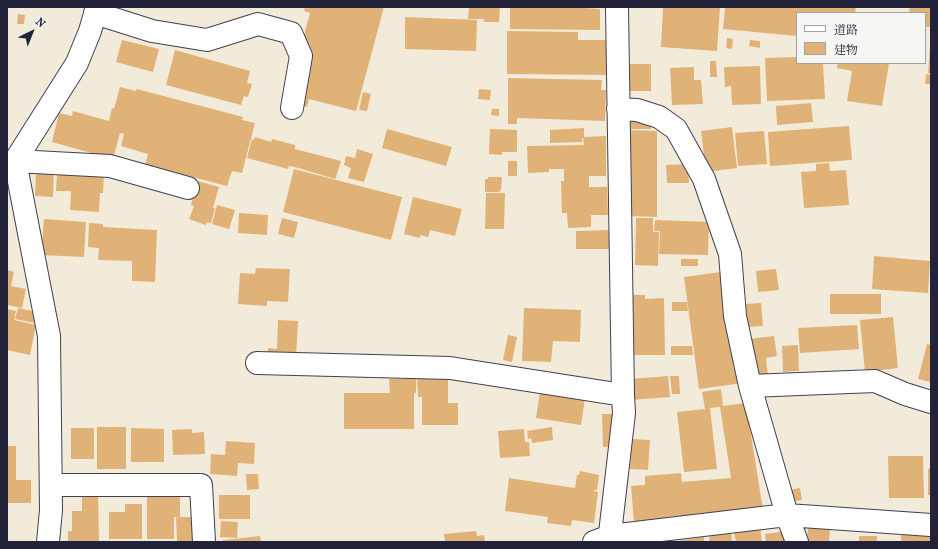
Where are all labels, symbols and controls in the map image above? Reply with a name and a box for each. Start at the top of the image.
north arrow [12,12,52,52]
legend [796,12,926,64]
text: N [33,15,48,30]
text: 道路 [834,23,858,37]
text: 建物 [834,43,858,57]

